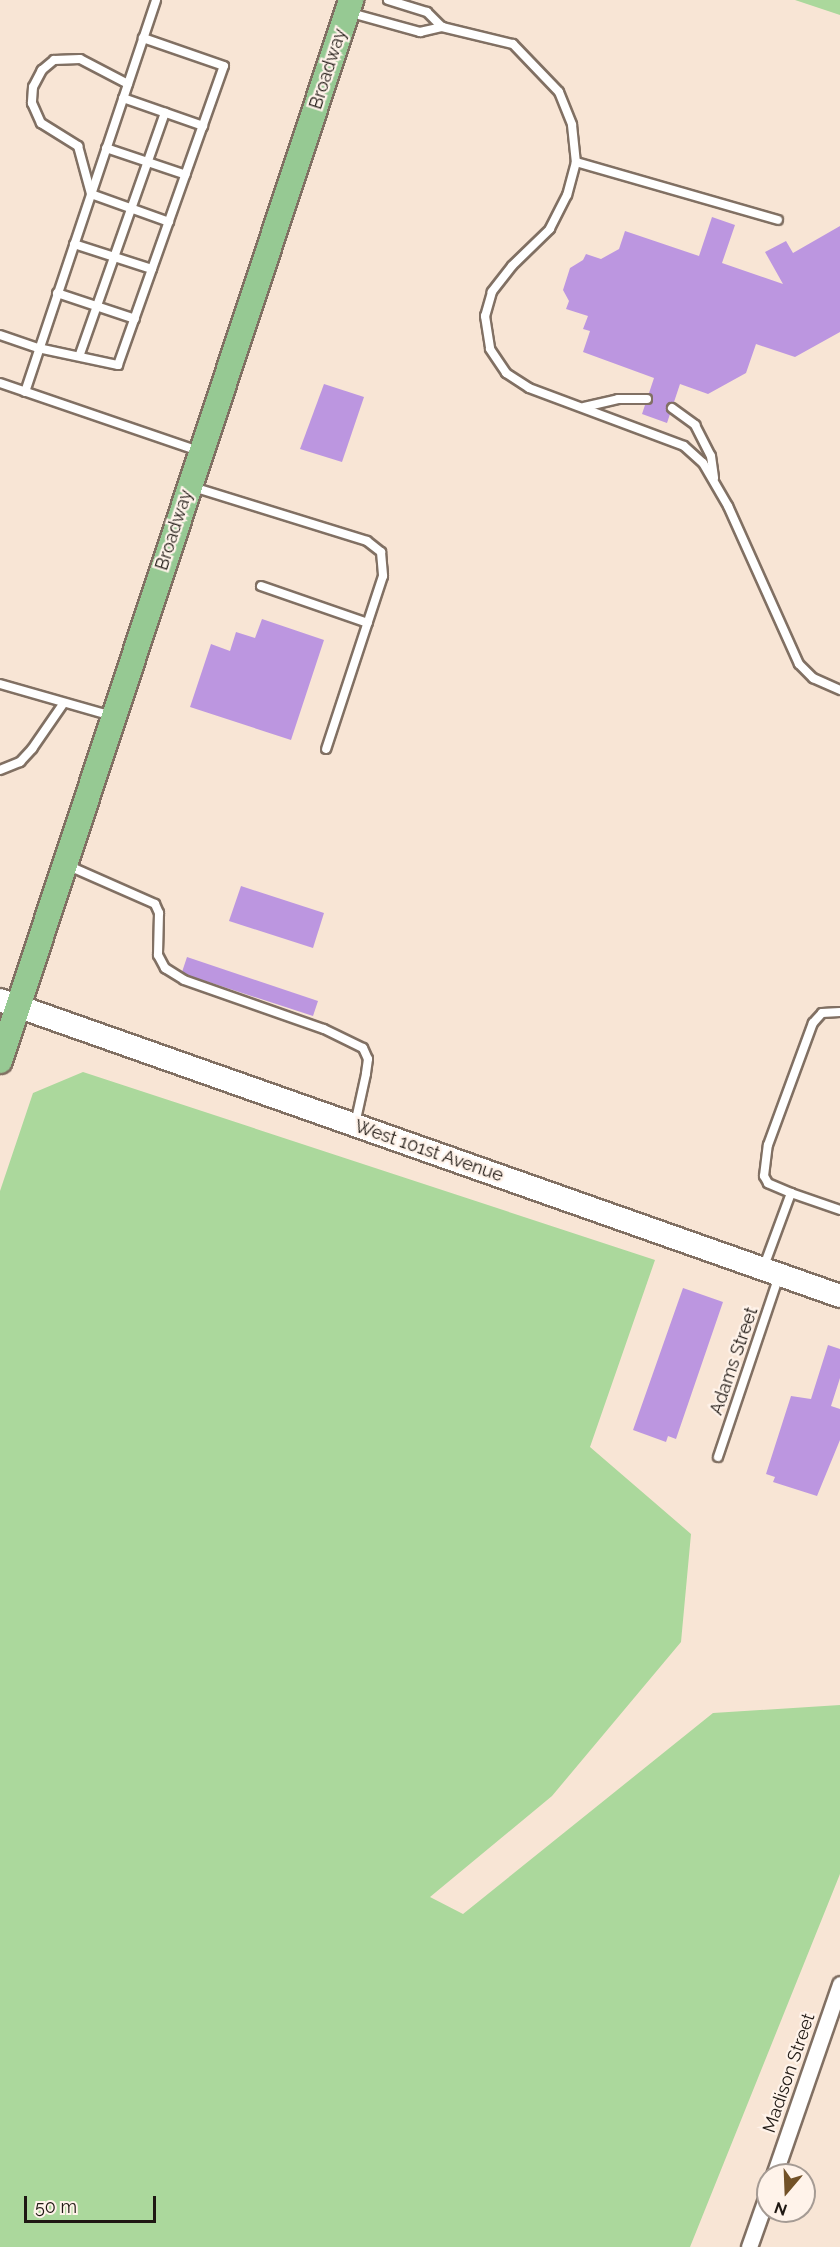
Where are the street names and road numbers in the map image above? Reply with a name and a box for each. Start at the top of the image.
street label: Broadway [305,26,351,112]
street label: Broadway [151,487,197,573]
street label: West 101st Avenue [352,1115,506,1187]
street label: Adams Street [705,1304,763,1418]
street label: Madison Street [758,2010,820,2136]

